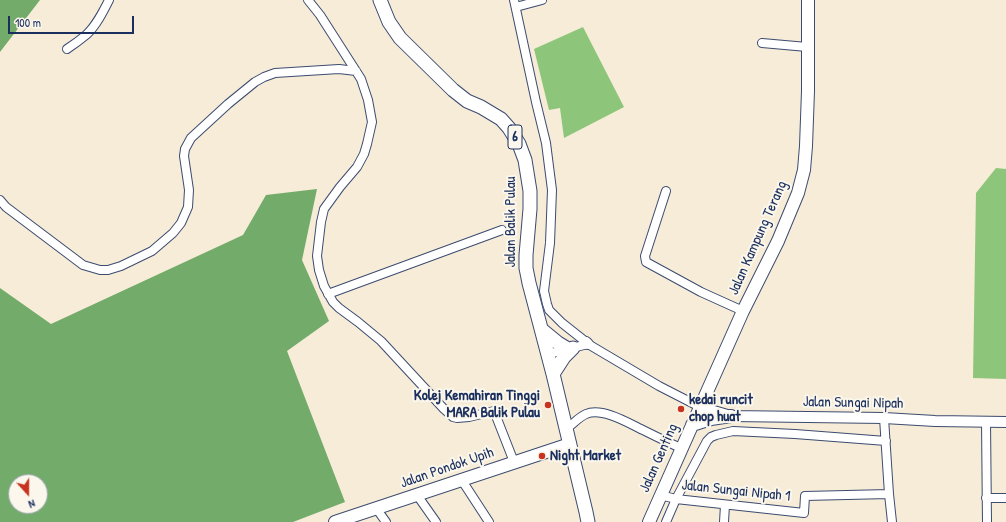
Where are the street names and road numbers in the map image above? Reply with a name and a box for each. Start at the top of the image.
road number: 6 [508,125,522,149]
street label: Jalan Balik Pulau [502,176,520,268]
street label: Jalan Kampung Terang [725,178,791,298]
street label: Jalan Sungai Nipah [803,393,903,413]
street label: Jalan Genting [636,421,682,495]
street label: Jalan Pondok Upih [398,444,496,492]
street label: Jalan Sungai Nipah 1 [681,476,791,506]

